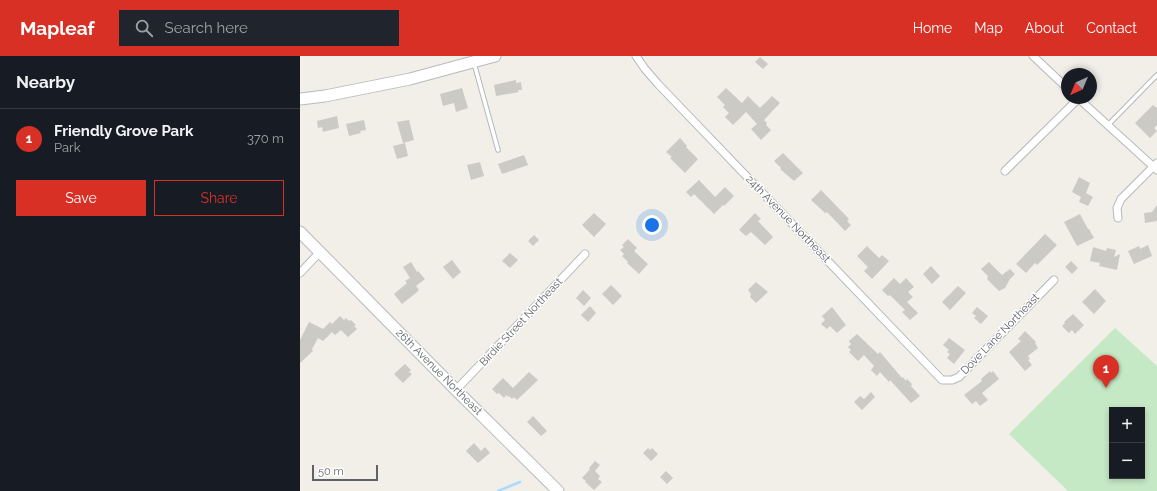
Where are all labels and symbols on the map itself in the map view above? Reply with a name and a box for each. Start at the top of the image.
north arrow [1061,68,1097,104]
street label: 24th Avenue Northeast [743,173,833,265]
your location [642,215,662,235]
street label: Birdie Street Northeast [477,275,565,369]
street label: Dove Lane Northeast [958,291,1042,377]
street label: 26th Avenue Northeast [393,326,485,418]
pin: 1 [1093,355,1119,388]
scale bar [312,463,378,482]

